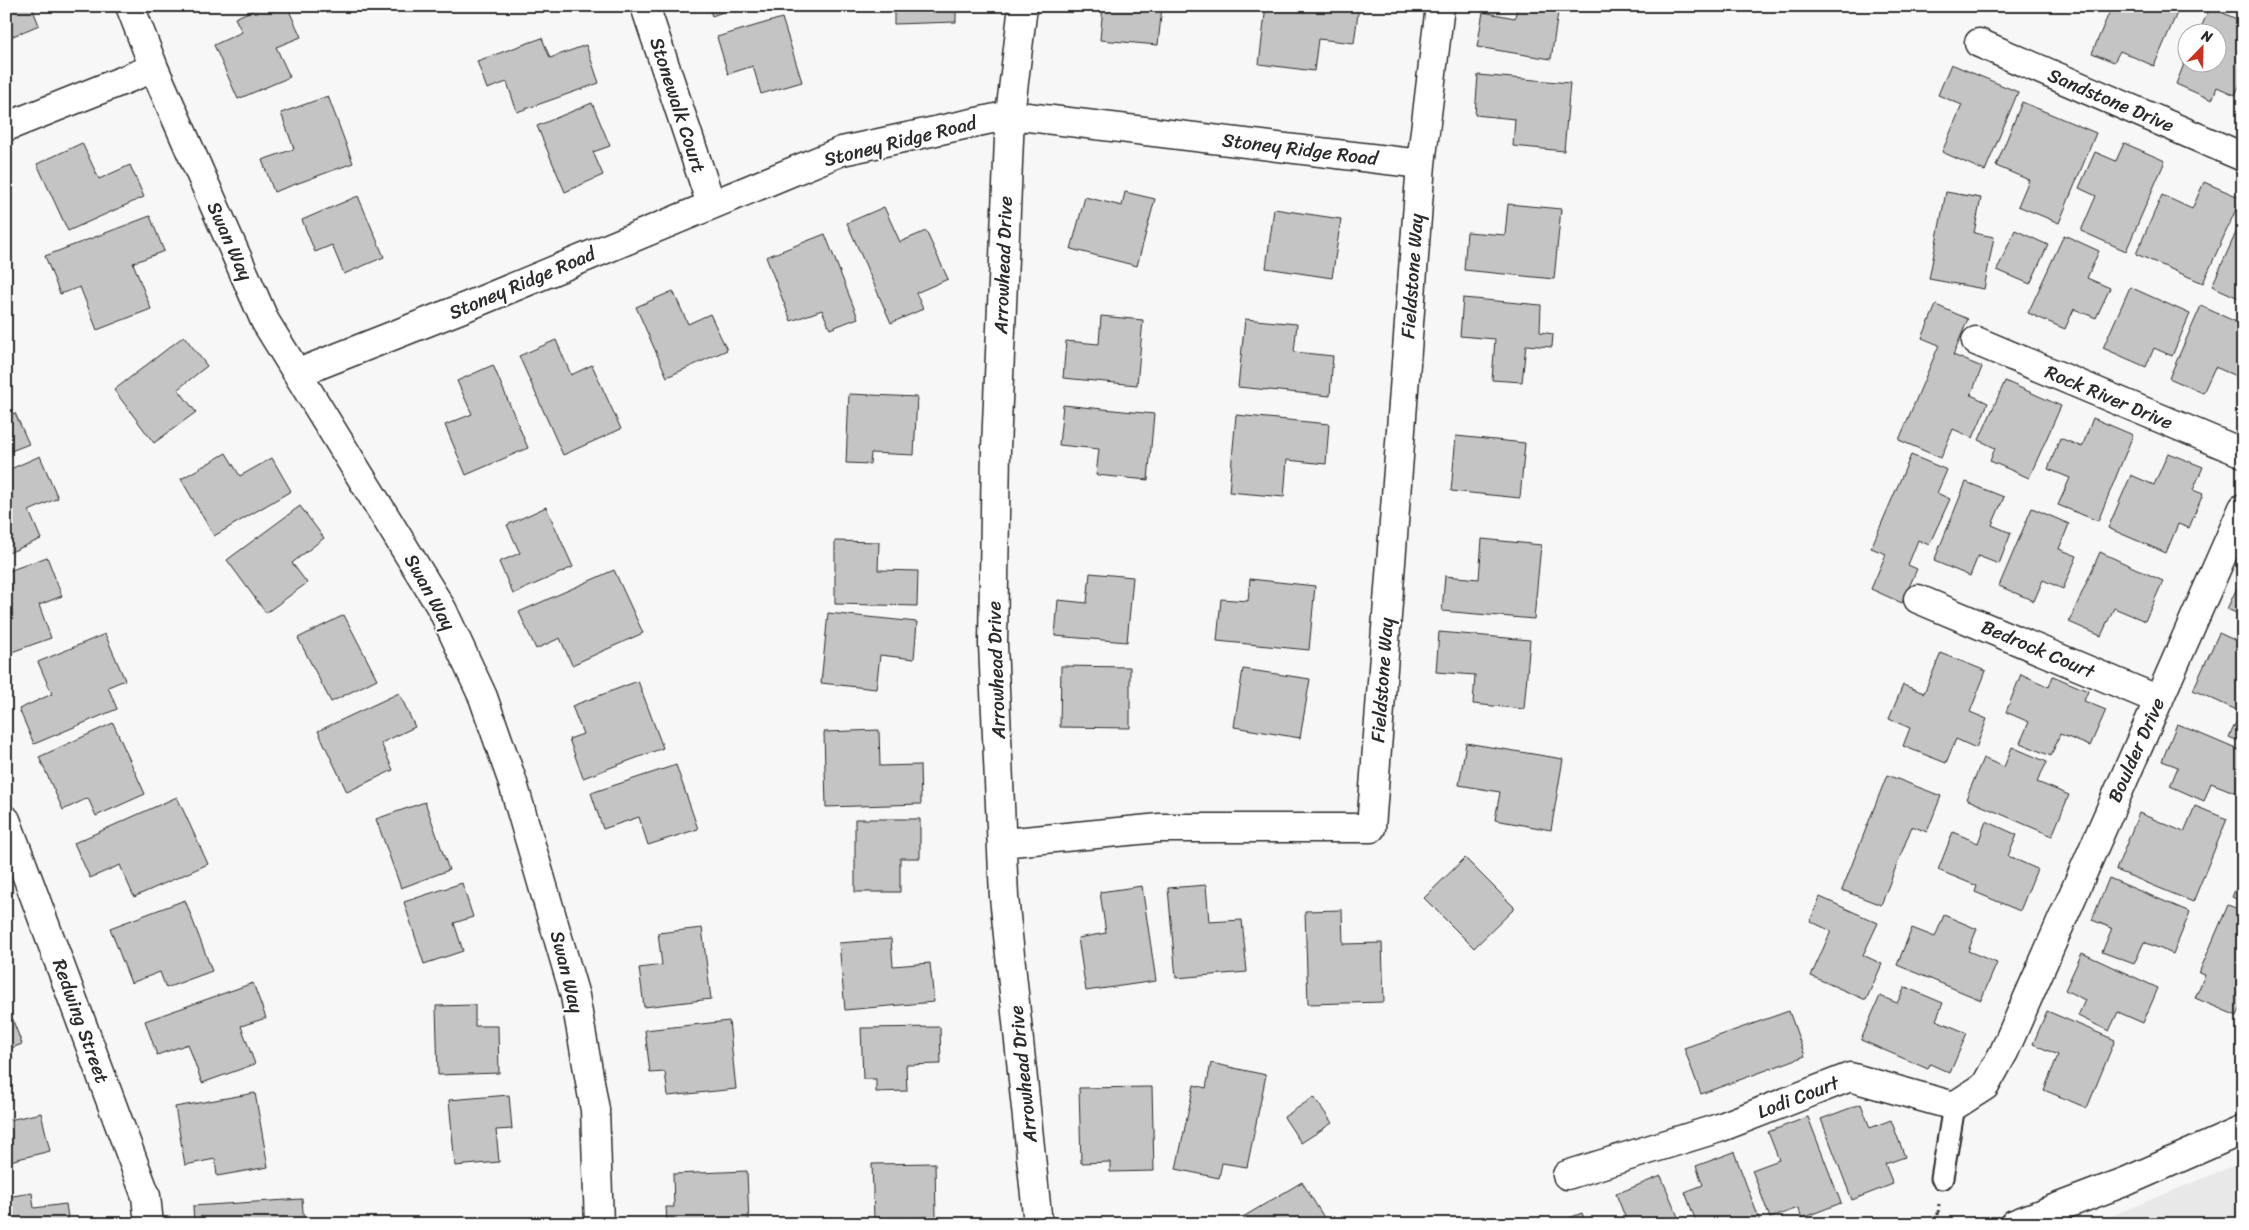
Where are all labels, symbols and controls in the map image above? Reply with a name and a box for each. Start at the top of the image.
north arrow [2176,22,2226,72]
text: N [2197,23,2217,50]
street label: Stonewalk Court [641,33,715,177]
street label: Sandstone Drive [2043,58,2180,142]
street label: Stoney Ridge Road [820,106,982,176]
street label: Stoney Ridge Road [1220,123,1382,175]
street label: Arrowhead Drive [984,195,1022,336]
street label: Swan Way [198,196,262,286]
street label: Fieldstone Way [1391,212,1433,340]
street label: Stoney Ridge Road [444,236,602,329]
street label: Rock River Drive [2040,355,2178,439]
street label: Swan Way [395,547,465,637]
street label: Arrowhead Drive [977,600,1015,741]
street label: Bedrock Court [1976,610,2101,688]
street label: Fieldstone Way [1361,616,1403,744]
street label: Boulder Drive [2098,692,2174,808]
street label: Swan Way [541,927,593,1017]
street label: Redwing Street [43,954,119,1088]
street label: Arrowhead Drive [999,1003,1047,1145]
street label: Lodi Court [1752,1066,1845,1128]

